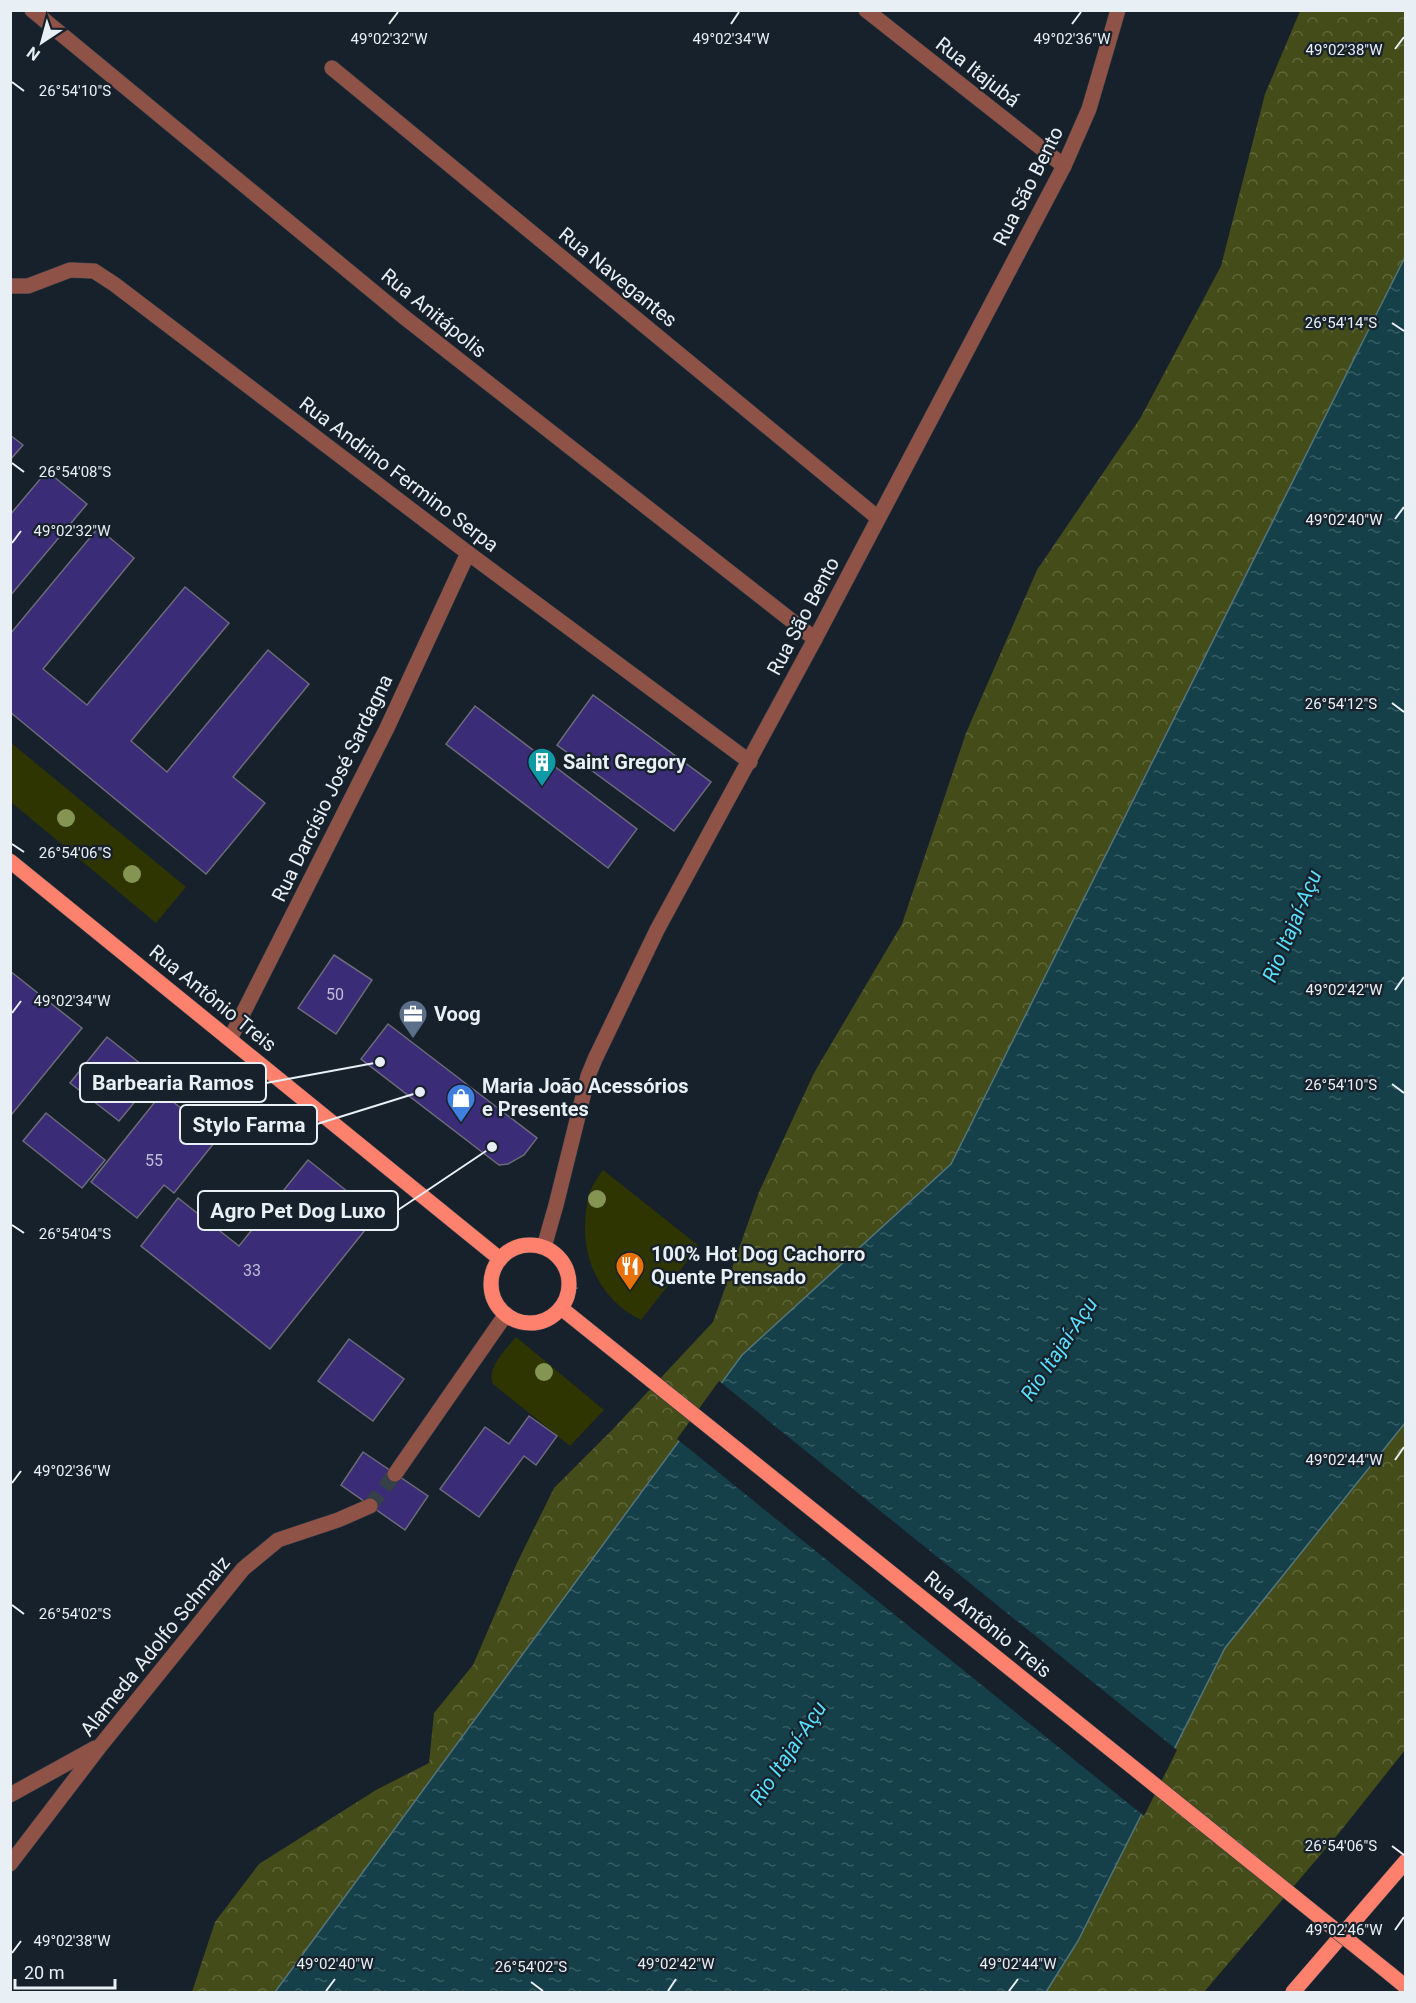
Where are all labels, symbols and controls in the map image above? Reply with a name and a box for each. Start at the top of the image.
north arrow [12,12,72,72]
text: 49°02'32"W [351,30,427,48]
text: 49°02'34"W [693,30,769,48]
text: 49°02'36"W [1034,30,1110,48]
street label: Rua Itajubá [931,32,1025,112]
text: 49°02'38"W [1306,41,1382,59]
text: N [23,43,44,65]
text: 26°54'10"S [39,82,111,100]
street label: Rua São Bento [988,123,1068,249]
street label: Rua Navegantes [554,222,682,332]
street label: Rua Anitápolis [377,263,491,363]
text: 26°54'14"S [1305,314,1377,332]
street label: Rua Andrino Fermino Serpa [295,391,503,557]
text: 26°54'08"S [39,463,111,481]
text: 49°02'40"W [1306,511,1382,529]
text: 49°02'32"W [34,522,110,540]
street label: Rua São Bento [762,553,844,679]
street label: Rua Darcísio José Sardagna [266,671,398,905]
text: 26°54'12"S [1305,695,1377,713]
building icon: Saint Gregory [526,746,558,788]
place label: Saint Gregory [563,750,687,774]
text: 26°54'06"S [39,844,111,862]
water label: Rio Itajaí-Açu [1258,866,1326,986]
street label: Rua Antônio Treis [145,939,281,1057]
text: 49°02'42"W [1306,981,1382,999]
house number: 50 [326,985,344,1004]
text: 49°02'34"W [34,992,110,1010]
office icon: Voog [397,998,429,1040]
place label: Voog [434,1002,481,1026]
callout: Barbearia Ramos [80,1063,266,1102]
text: Barbearia Ramos [92,1071,254,1095]
place label: Maria João Acessórios e Presentes [482,1074,689,1121]
text: 26°54'10"S [1305,1076,1377,1094]
shop icon: Maria João Acessórios e Presentes [445,1082,477,1124]
callout: Stylo Farma [180,1105,317,1144]
text: Stylo Farma [193,1113,305,1137]
house number: 55 [145,1151,163,1170]
callout: Agro Pet Dog Luxo [198,1191,398,1230]
text: Agro Pet Dog Luxo [210,1199,386,1223]
text: 26°54'04"S [39,1225,111,1243]
place label: 100% Hot Dog Cachorro Quente Prensado [651,1242,865,1289]
restaurant icon: 100% Hot Dog Cachorro Quente Prensado [614,1250,646,1292]
house number: 33 [243,1261,261,1280]
water label: Rio Itajaí-Açu [1016,1293,1102,1405]
text: 49°02'44"W [1306,1451,1382,1469]
text: 49°02'36"W [34,1462,110,1480]
street label: Alameda Adolfo Schmalz [75,1551,235,1741]
street label: Rua Antônio Treis [920,1565,1056,1683]
text: 26°54'02"S [39,1605,111,1623]
water label: Rio Itajaí-Açu [745,1697,831,1809]
text: 26°54'06"S [1305,1837,1377,1855]
text: 49°02'46"W [1306,1921,1382,1939]
text: 49°02'38"W [34,1932,110,1950]
scale bar [15,1952,116,1990]
text: 49°02'40"W [297,1955,373,1973]
text: 49°02'42"W [638,1955,714,1973]
text: 49°02'44"W [980,1955,1056,1973]
text: 26°54'02"S [495,1958,567,1976]
text: 20 m [24,1962,64,1983]

